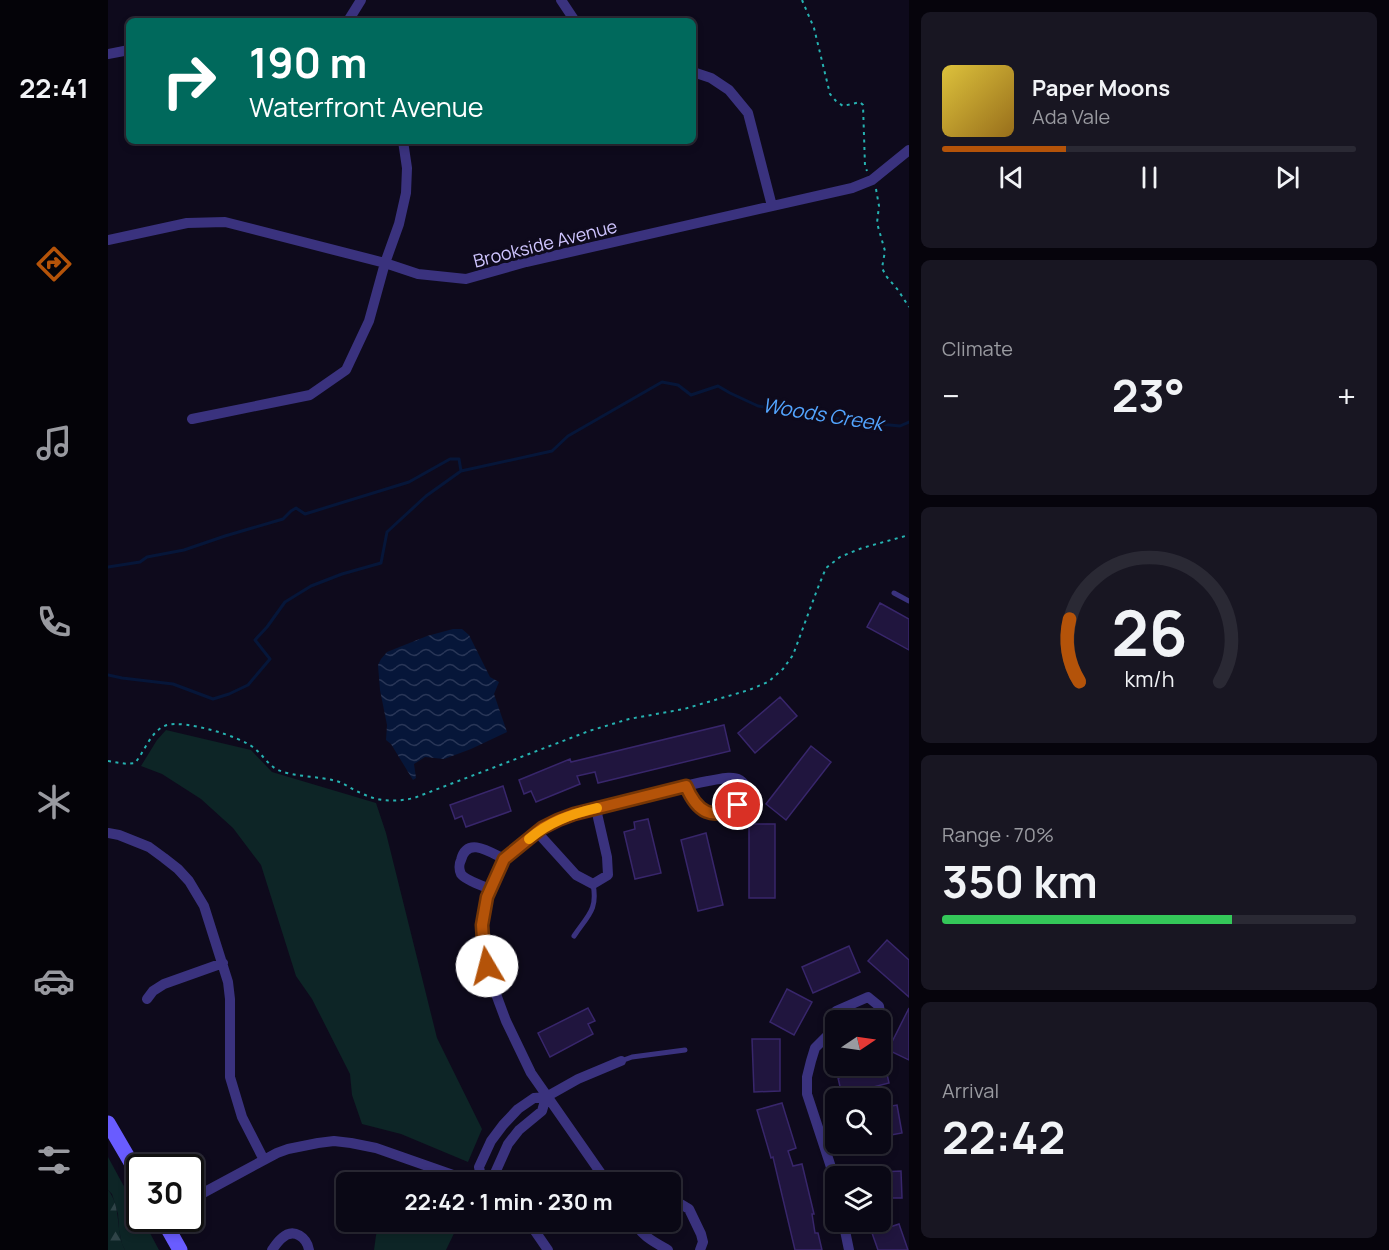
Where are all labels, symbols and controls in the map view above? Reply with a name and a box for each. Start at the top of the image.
text: 190 m [249,33,367,91]
icon: right [150,42,228,120]
text: 22:41 [19,69,89,106]
text: Paper Moons [1032,73,1170,103]
text: Waterfront Avenue [249,88,484,125]
text: Ada Vale [1032,103,1110,130]
icon: previous [995,161,1028,194]
icon: pause [1133,161,1166,194]
icon: next [1271,161,1304,194]
street label: Brookside Avenue [471,214,619,272]
icon: directions [33,243,75,285]
text: Climate [942,335,1013,362]
text: 23° [1112,364,1185,426]
text: − [942,373,960,418]
text: + [1337,373,1356,418]
water label: Woods Creek [761,391,888,437]
icon: music [33,422,75,464]
text: 26 [1111,589,1187,675]
icon: phone [33,601,75,643]
text: km/h [1124,664,1174,693]
pin [712,779,763,830]
icon: climate [33,781,75,823]
icon: arrive [721,788,754,821]
text: Range · 70% [942,821,1054,848]
text: 350 km [942,850,1098,912]
position arrow [455,934,519,998]
icon: car [33,960,75,1002]
north arrow [825,1010,891,1076]
map controls [825,1010,891,1232]
text: Arrival [942,1077,999,1104]
button: search [825,1088,891,1154]
text: 22:42 [942,1106,1065,1168]
icon: filters [33,1139,75,1181]
speed limit sign: 30 [126,1154,204,1232]
button: layers [825,1166,891,1232]
text: 22:42 · 1 min · 230 m [405,1187,612,1217]

